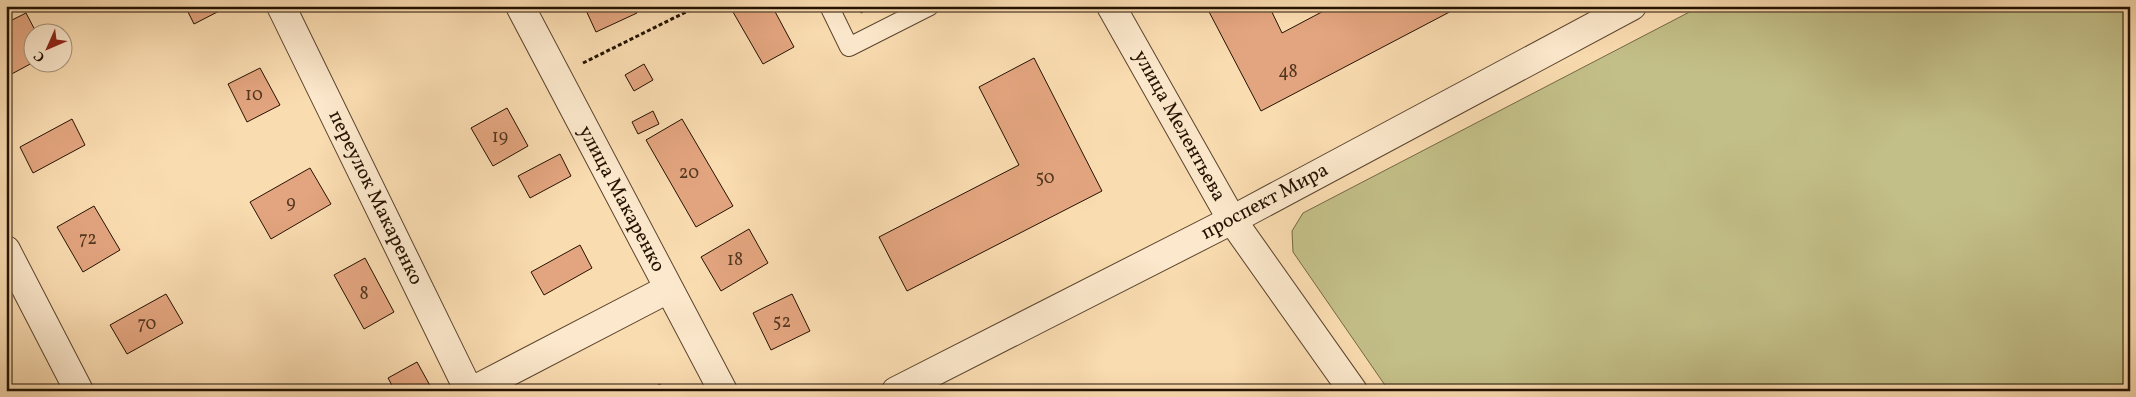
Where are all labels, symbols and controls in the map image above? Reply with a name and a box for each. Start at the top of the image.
north arrow [22,22,72,72]
street label: улица Мелентьева [1126,45,1232,207]
text: С [30,46,50,66]
house number: 48 [1278,60,1298,85]
house number: 10 [245,83,263,108]
street label: переулок Макаренко [321,106,429,290]
street label: улица Макаренко [571,121,671,277]
house number: 19 [492,125,508,150]
street label: проспект Мира [1196,157,1334,247]
house number: 20 [679,161,699,186]
house number: 50 [1035,166,1055,191]
house number: 9 [286,191,296,216]
house number: 72 [79,227,97,252]
house number: 18 [727,248,743,273]
house number: 8 [359,282,369,307]
house number: 52 [773,310,791,335]
house number: 70 [138,312,157,337]

